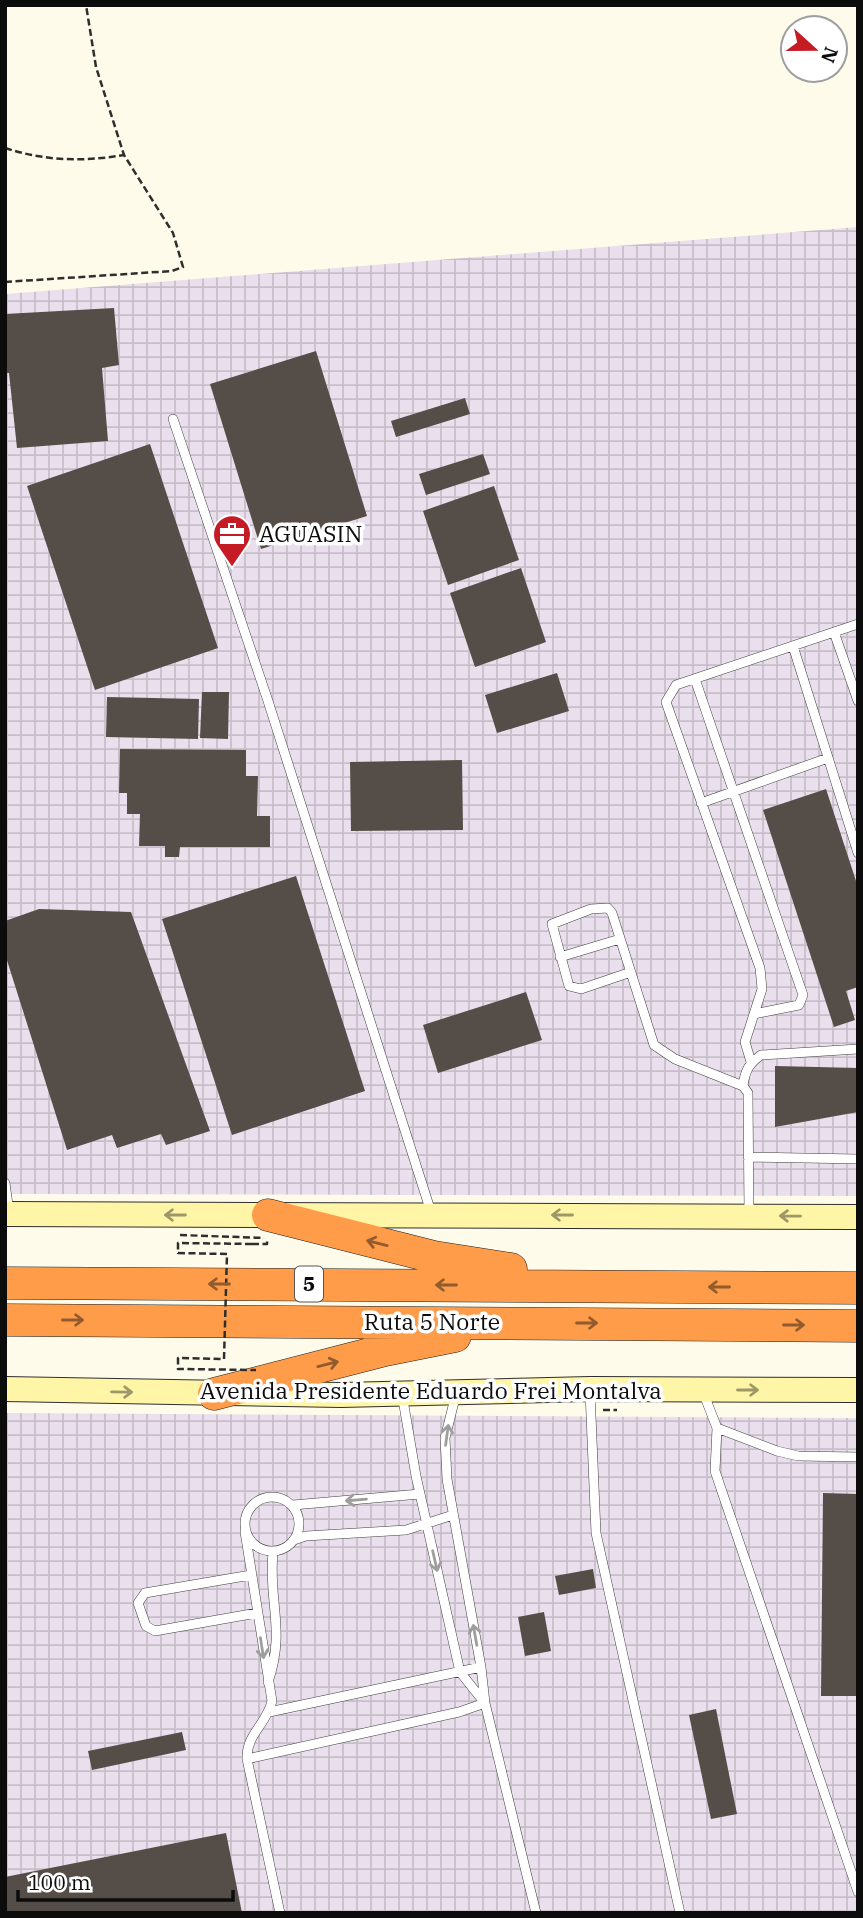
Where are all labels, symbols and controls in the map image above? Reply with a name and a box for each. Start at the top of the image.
north arrow [779,14,849,84]
text: N [816,44,844,66]
office icon: AGUASIN [211,513,253,568]
place label: AGUASIN [259,518,362,548]
one-way arrow [164,1208,187,1222]
one-way arrow [551,1208,574,1222]
one-way arrow [778,1210,801,1223]
one-way arrow [366,1236,389,1249]
road number: 5 [295,1266,323,1302]
one-way arrow [208,1277,231,1291]
one-way arrow [435,1278,458,1292]
one-way arrow [708,1280,731,1294]
street label: Ruta 5 Norte [364,1306,500,1336]
one-way arrow [62,1313,85,1327]
one-way arrow [576,1317,599,1330]
one-way arrow [782,1318,805,1332]
one-way arrow [316,1357,339,1370]
street label: Avenida Presidente Eduardo Frei Montalva [200,1375,662,1405]
one-way arrow [736,1383,759,1396]
one-way arrow [111,1385,134,1398]
one-way arrow [441,1424,454,1447]
one-way arrow [345,1494,368,1507]
one-way arrow [428,1549,442,1572]
one-way arrow [468,1624,482,1647]
one-way arrow [256,1636,269,1659]
scale bar [18,1858,233,1902]
text: 100 m [28,1868,91,1896]

